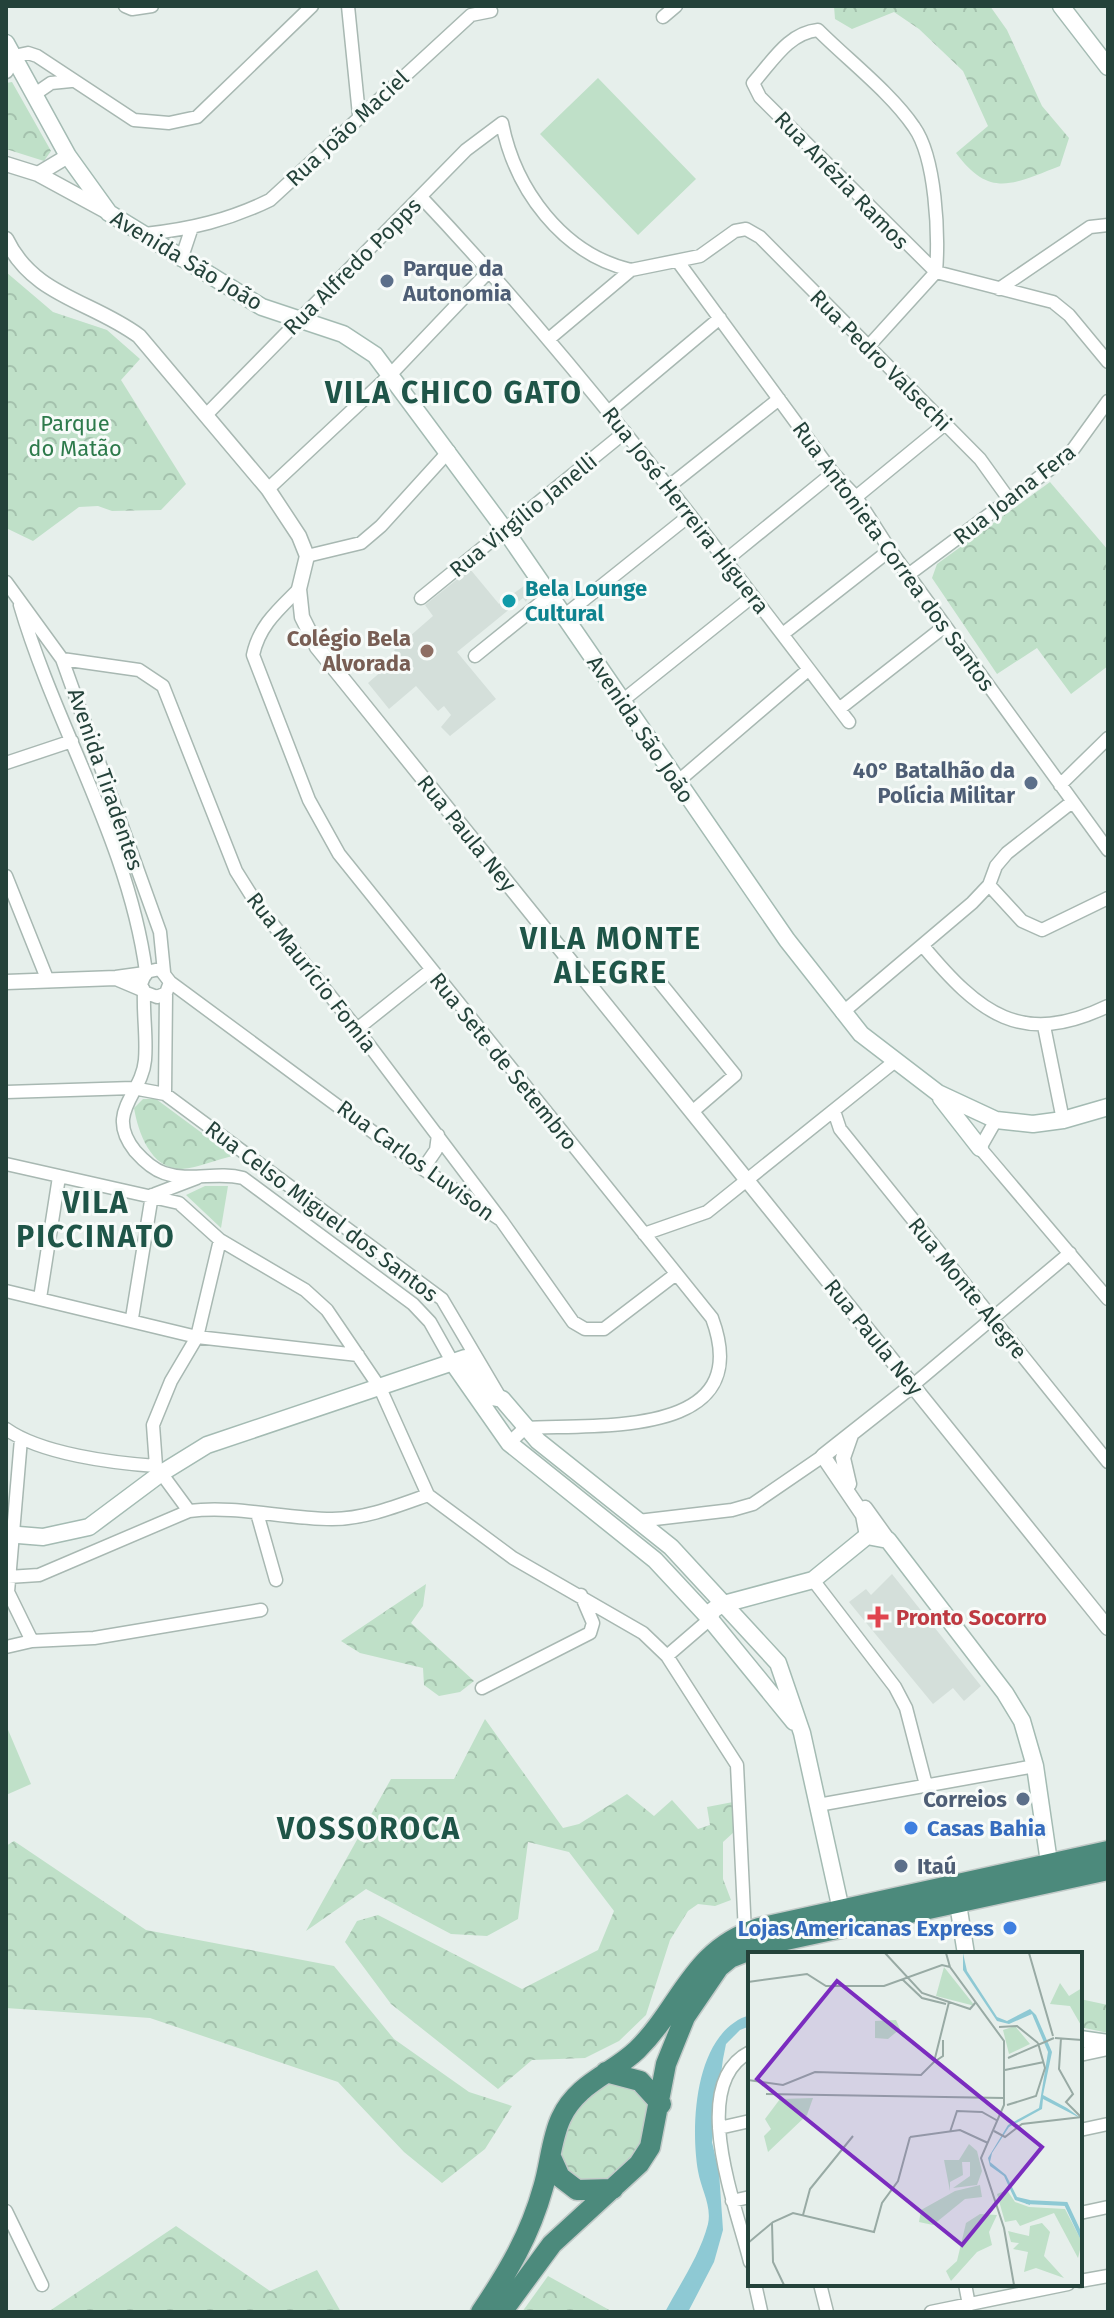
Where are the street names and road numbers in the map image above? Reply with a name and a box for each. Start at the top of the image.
street label: Rua João Maciel [280,65,414,192]
street label: Rua Anézia Ramos [769,106,915,255]
street label: Rua Alfredo Popps [278,192,427,341]
street label: Avenida São João [106,205,267,316]
street label: Rua Pedro Valsechi [804,284,957,437]
street label: Rua José Herreira Higuera [596,401,775,619]
street label: Rua Antonieta Correa dos Santos [787,416,1001,696]
street label: Rua Joana Fera [948,438,1081,550]
street label: Rua Virgílio Janelli [444,448,603,583]
street label: Avenida São João [581,650,700,808]
street label: Avenida Tiradentes [62,685,149,874]
street label: Rua Paula Ney [411,770,522,897]
street label: Rua Maurício Fomia [241,887,383,1058]
street label: Rua Sete de Setembro [424,967,583,1155]
street label: Rua Carlos Luvison [332,1094,500,1227]
street label: Rua Celso Miguel dos Santos [200,1115,443,1308]
street label: Rua Monte Alegre [902,1212,1033,1365]
street label: Rua Paula Ney [818,1274,929,1401]

